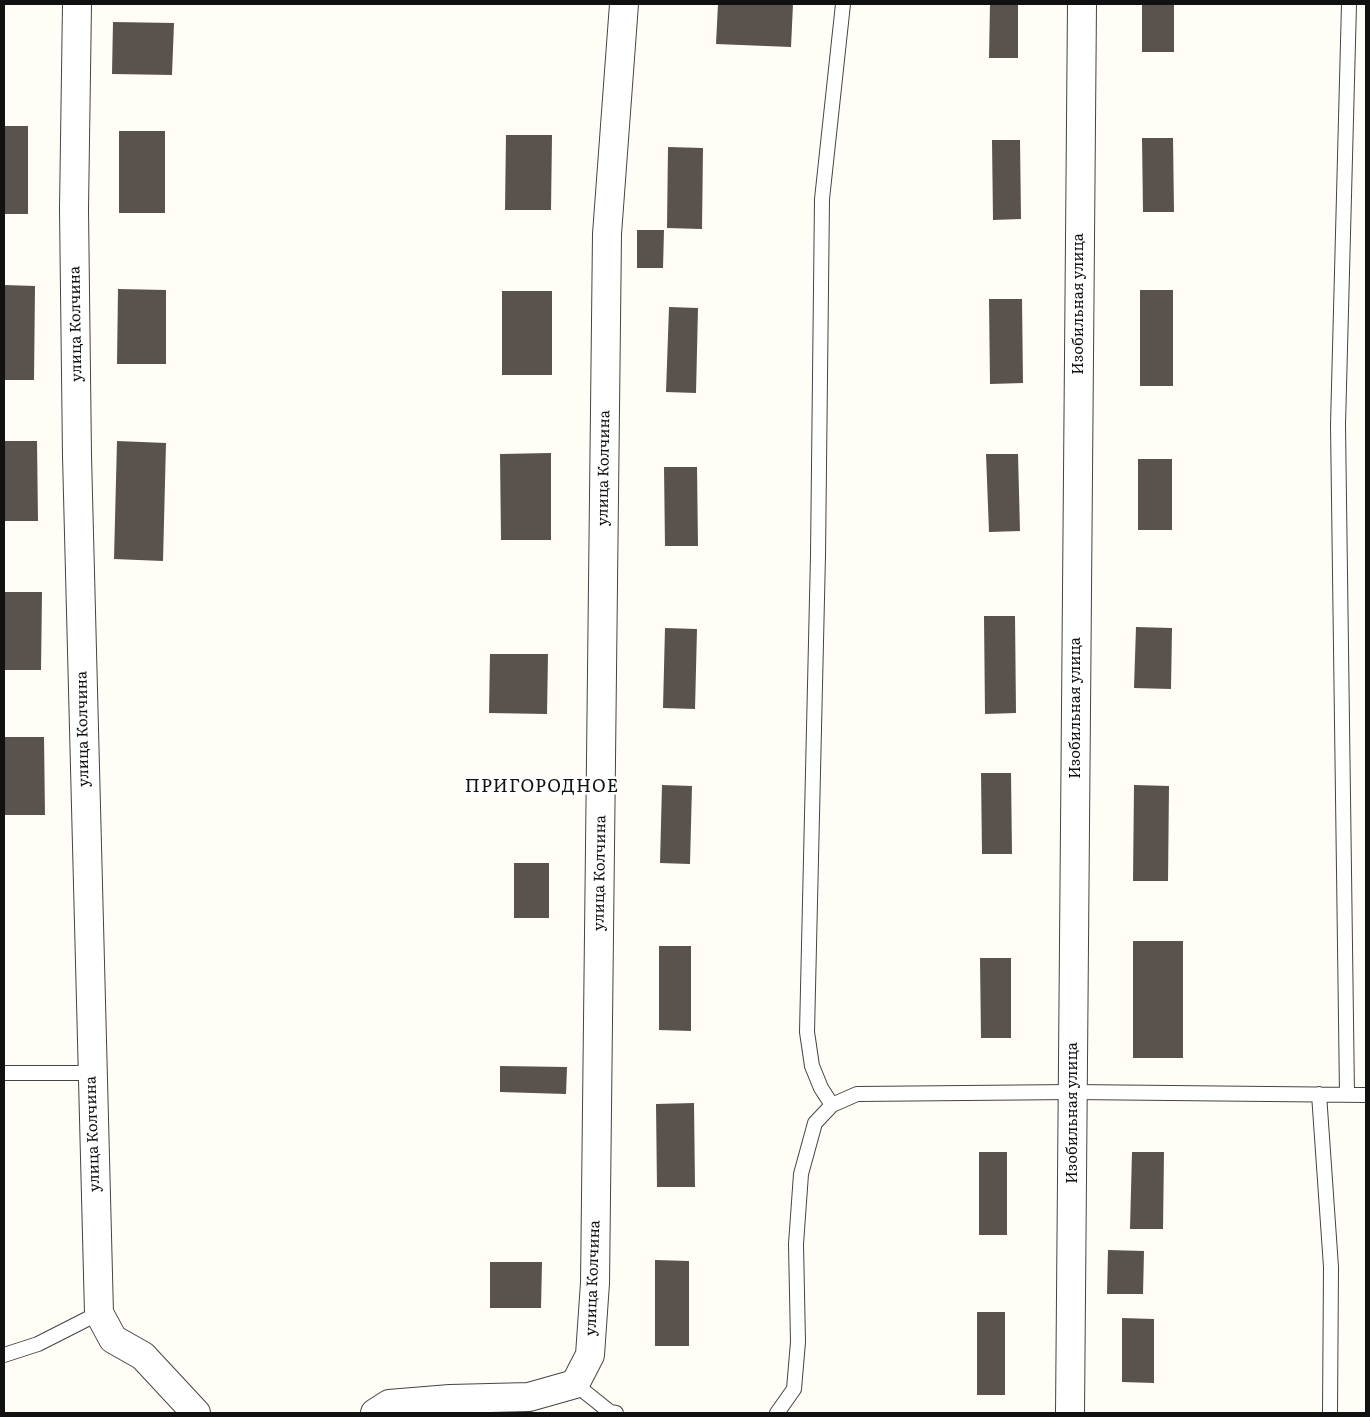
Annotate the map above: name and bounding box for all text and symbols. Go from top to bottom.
street label: Изобильная улица [1070,233,1088,375]
street label: улица Колчина [66,266,86,382]
street label: улица Колчина [594,410,614,526]
street label: Изобильная улица [1067,637,1085,779]
street label: улица Колчина [73,671,93,787]
district label: ПРИГОРОДНОЕ [463,776,621,798]
street label: улица Колчина [590,815,610,931]
street label: Изобильная улица [1064,1042,1082,1184]
street label: улица Колчина [82,1076,104,1192]
street label: улица Колчина [582,1220,604,1336]

